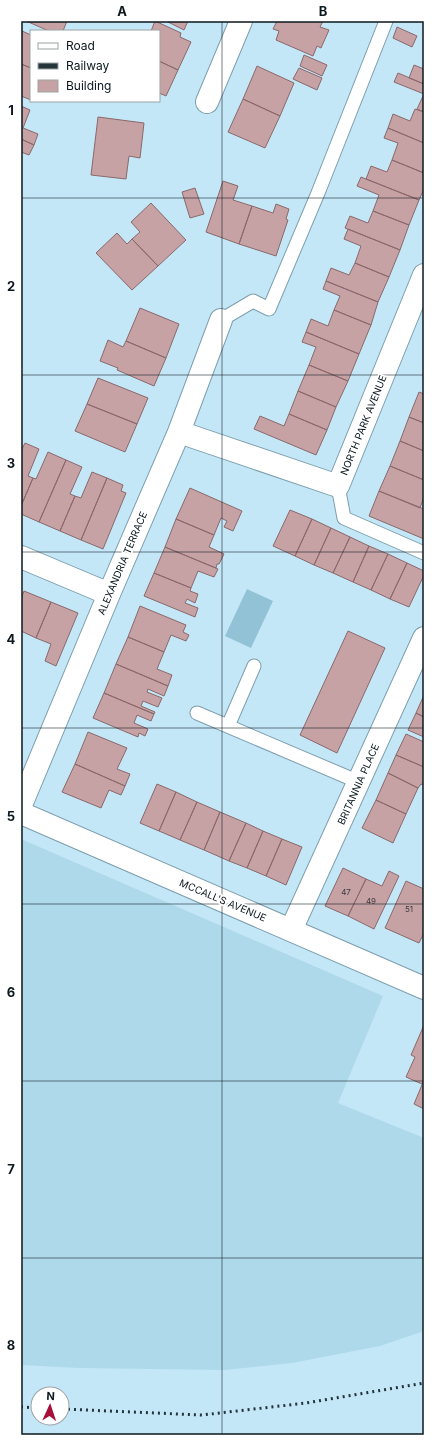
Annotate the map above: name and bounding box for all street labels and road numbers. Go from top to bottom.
street label: NORTH PARK AVENUE [337,373,389,477]
street label: ALEXANDRIA TERRACE [95,510,149,616]
street label: BRITANNIA PLACE [335,742,381,826]
street label: MCCALL'S AVENUE [178,876,268,924]

